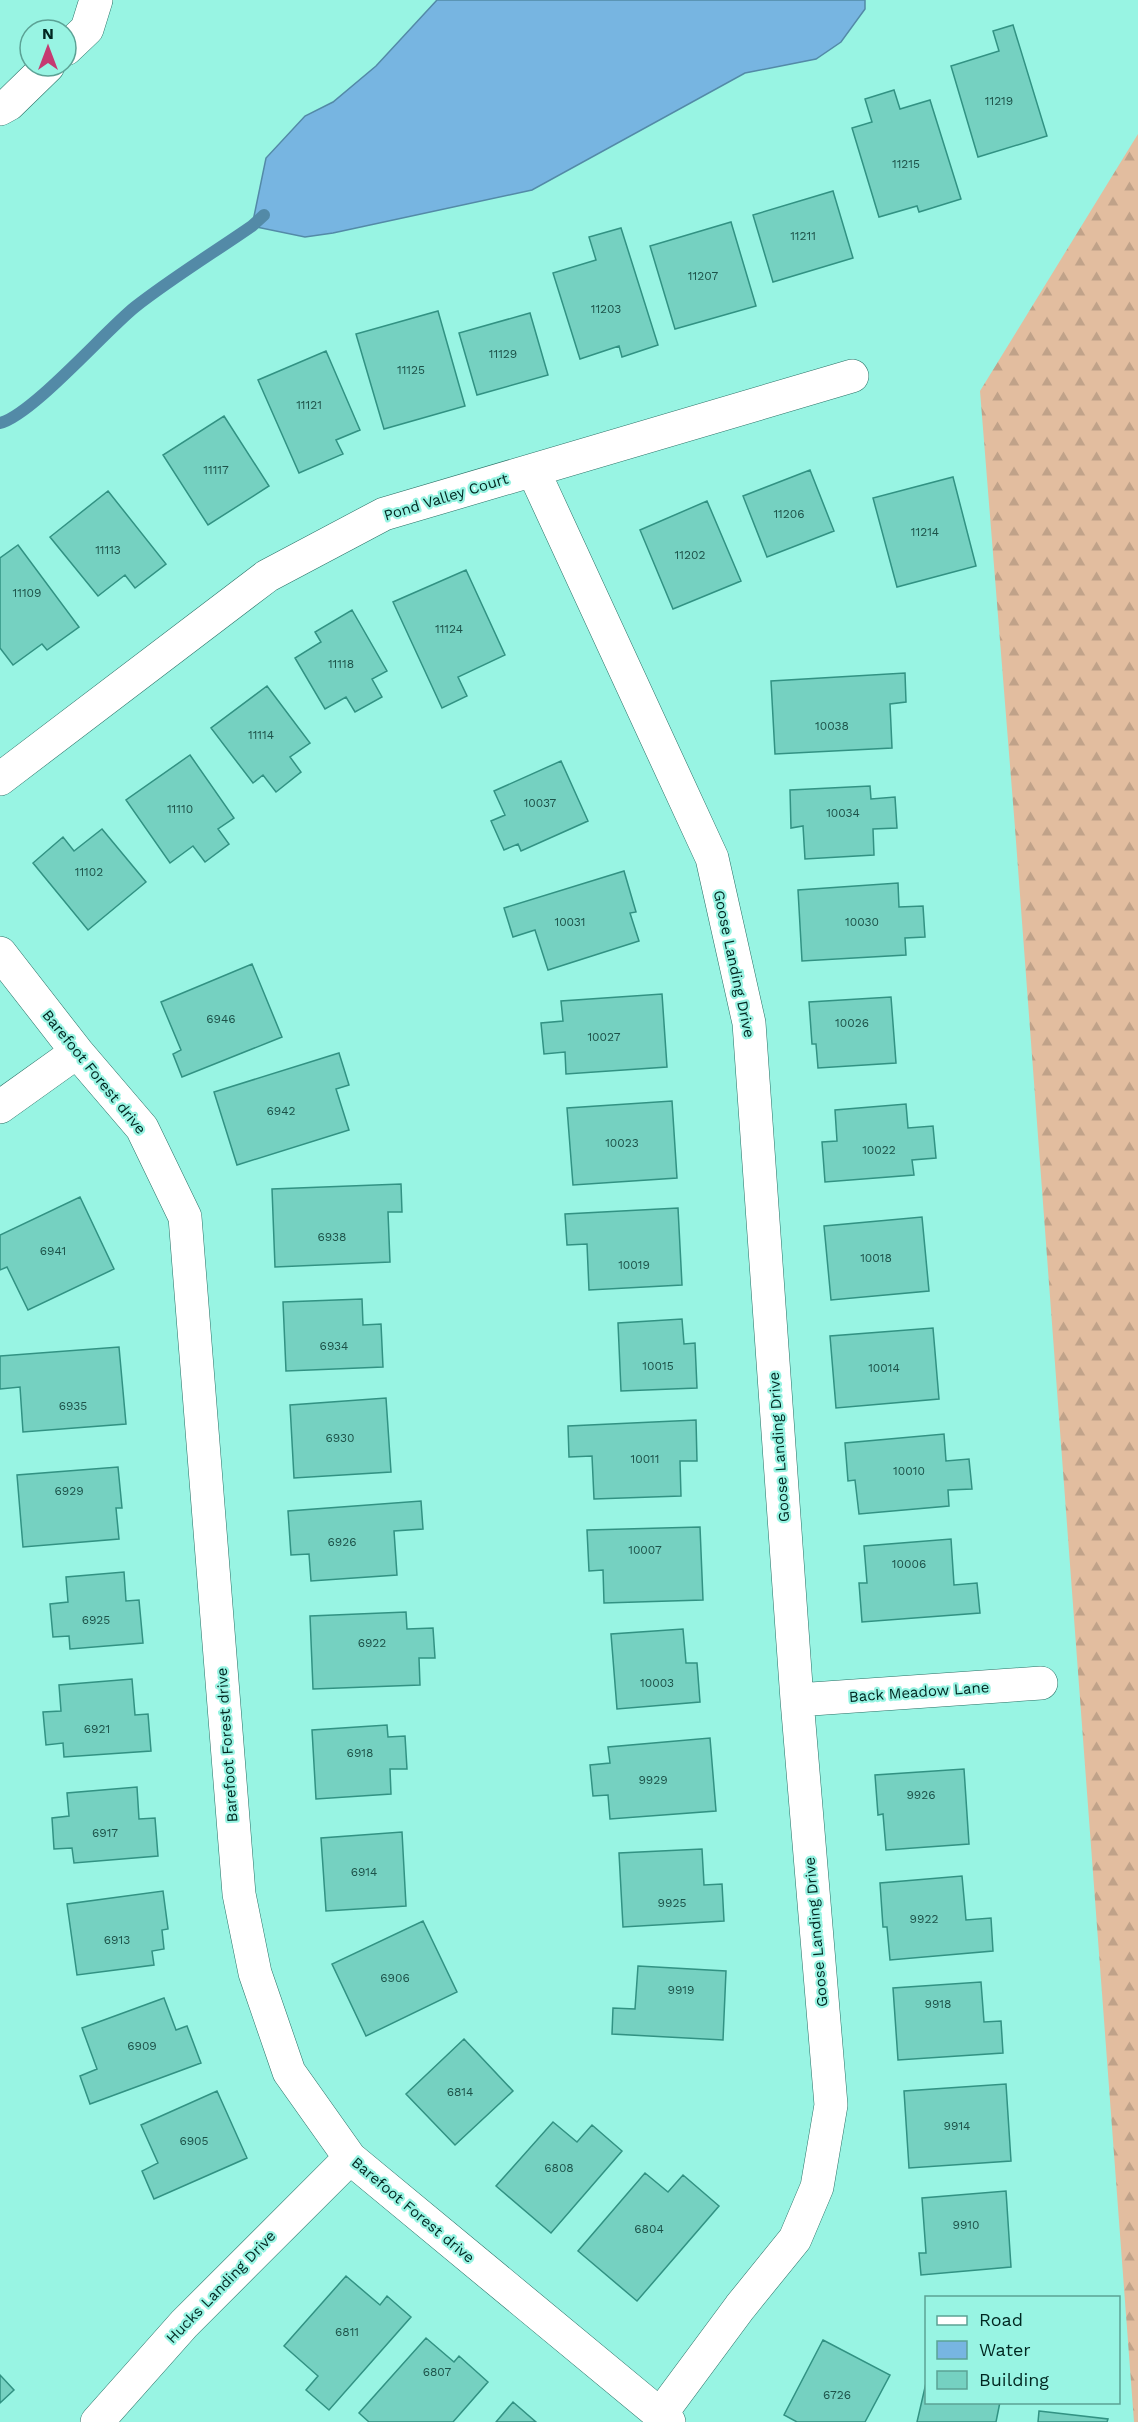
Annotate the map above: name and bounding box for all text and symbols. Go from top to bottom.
north arrow [18,18,78,78]
text: N [42,24,54,43]
house number: 11219 [985,94,1013,108]
house number: 11215 [892,157,920,171]
house number: 11211 [790,229,816,243]
house number: 11207 [688,269,718,283]
house number: 11203 [591,302,621,316]
house number: 11129 [489,347,517,361]
house number: 11125 [397,363,425,377]
house number: 11121 [296,398,322,412]
house number: 11117 [203,463,229,477]
street label: Pond Valley Court [382,469,511,524]
house number: 11206 [773,507,805,521]
house number: 11214 [911,525,939,539]
house number: 11113 [95,543,121,557]
house number: 11202 [675,548,705,562]
house number: 11109 [13,586,41,600]
house number: 11124 [435,622,463,636]
house number: 11118 [328,657,354,671]
house number: 10038 [815,719,849,733]
house number: 11114 [248,728,274,742]
house number: 10037 [524,796,557,810]
house number: 11110 [167,802,193,816]
house number: 10034 [826,806,860,820]
house number: 11102 [75,865,103,879]
street label: Goose Landing Drive [710,889,758,1039]
house number: 10031 [554,915,586,929]
house number: 10030 [845,915,879,929]
street label: Barefoot Forest drive [38,1006,150,1138]
house number: 6946 [206,1012,236,1026]
house number: 10026 [835,1016,869,1030]
house number: 10027 [587,1030,621,1044]
house number: 6942 [266,1104,296,1118]
house number: 10023 [605,1136,639,1150]
house number: 10022 [862,1143,896,1157]
house number: 6938 [318,1230,346,1244]
house number: 6941 [40,1244,66,1258]
house number: 10018 [860,1251,892,1265]
house number: 10019 [618,1258,650,1272]
house number: 6934 [320,1339,348,1353]
house number: 10015 [642,1359,674,1373]
house number: 10014 [868,1361,900,1375]
street label: Goose Landing Drive [765,1371,793,1523]
house number: 6935 [59,1399,87,1413]
house number: 6930 [326,1431,354,1445]
house number: 10011 [631,1452,659,1466]
house number: 10010 [893,1464,925,1478]
house number: 6929 [54,1484,84,1498]
house number: 6926 [328,1535,357,1549]
house number: 10007 [628,1543,662,1557]
house number: 10006 [892,1557,926,1571]
house number: 6925 [82,1613,110,1627]
house number: 6922 [358,1636,386,1650]
street label: Barefoot Forest drive [213,1667,241,1823]
house number: 10003 [640,1676,674,1690]
street label: Back Meadow Lane [848,1678,990,1706]
house number: 6921 [84,1722,110,1736]
house number: 6918 [347,1746,373,1760]
house number: 9929 [638,1773,668,1787]
house number: 9926 [906,1788,936,1802]
house number: 6917 [92,1826,118,1840]
street label: Goose Landing Drive [800,1856,832,2008]
house number: 6914 [351,1865,377,1879]
house number: 9925 [658,1896,686,1910]
house number: 9922 [910,1912,938,1926]
house number: 6913 [104,1933,130,1947]
house number: 6906 [380,1971,410,1985]
house number: 9919 [668,1983,694,1997]
house number: 9918 [925,1997,951,2011]
house number: 6909 [127,2039,157,2053]
house number: 6814 [447,2085,473,2099]
house number: 9914 [944,2119,970,2133]
house number: 6905 [179,2134,209,2148]
street label: Barefoot Forest drive [348,2153,478,2267]
house number: 6808 [544,2161,574,2175]
house number: 9910 [953,2218,979,2232]
house number: 6804 [634,2222,664,2236]
street label: Hucks Landing Drive [163,2227,279,2347]
legend [925,2296,1120,2404]
text: Road [979,2309,1023,2330]
house number: 6811 [335,2325,359,2339]
text: Water [979,2339,1031,2360]
house number: 6807 [423,2365,452,2379]
text: Building [979,2369,1049,2390]
house number: 6726 [823,2388,851,2402]

